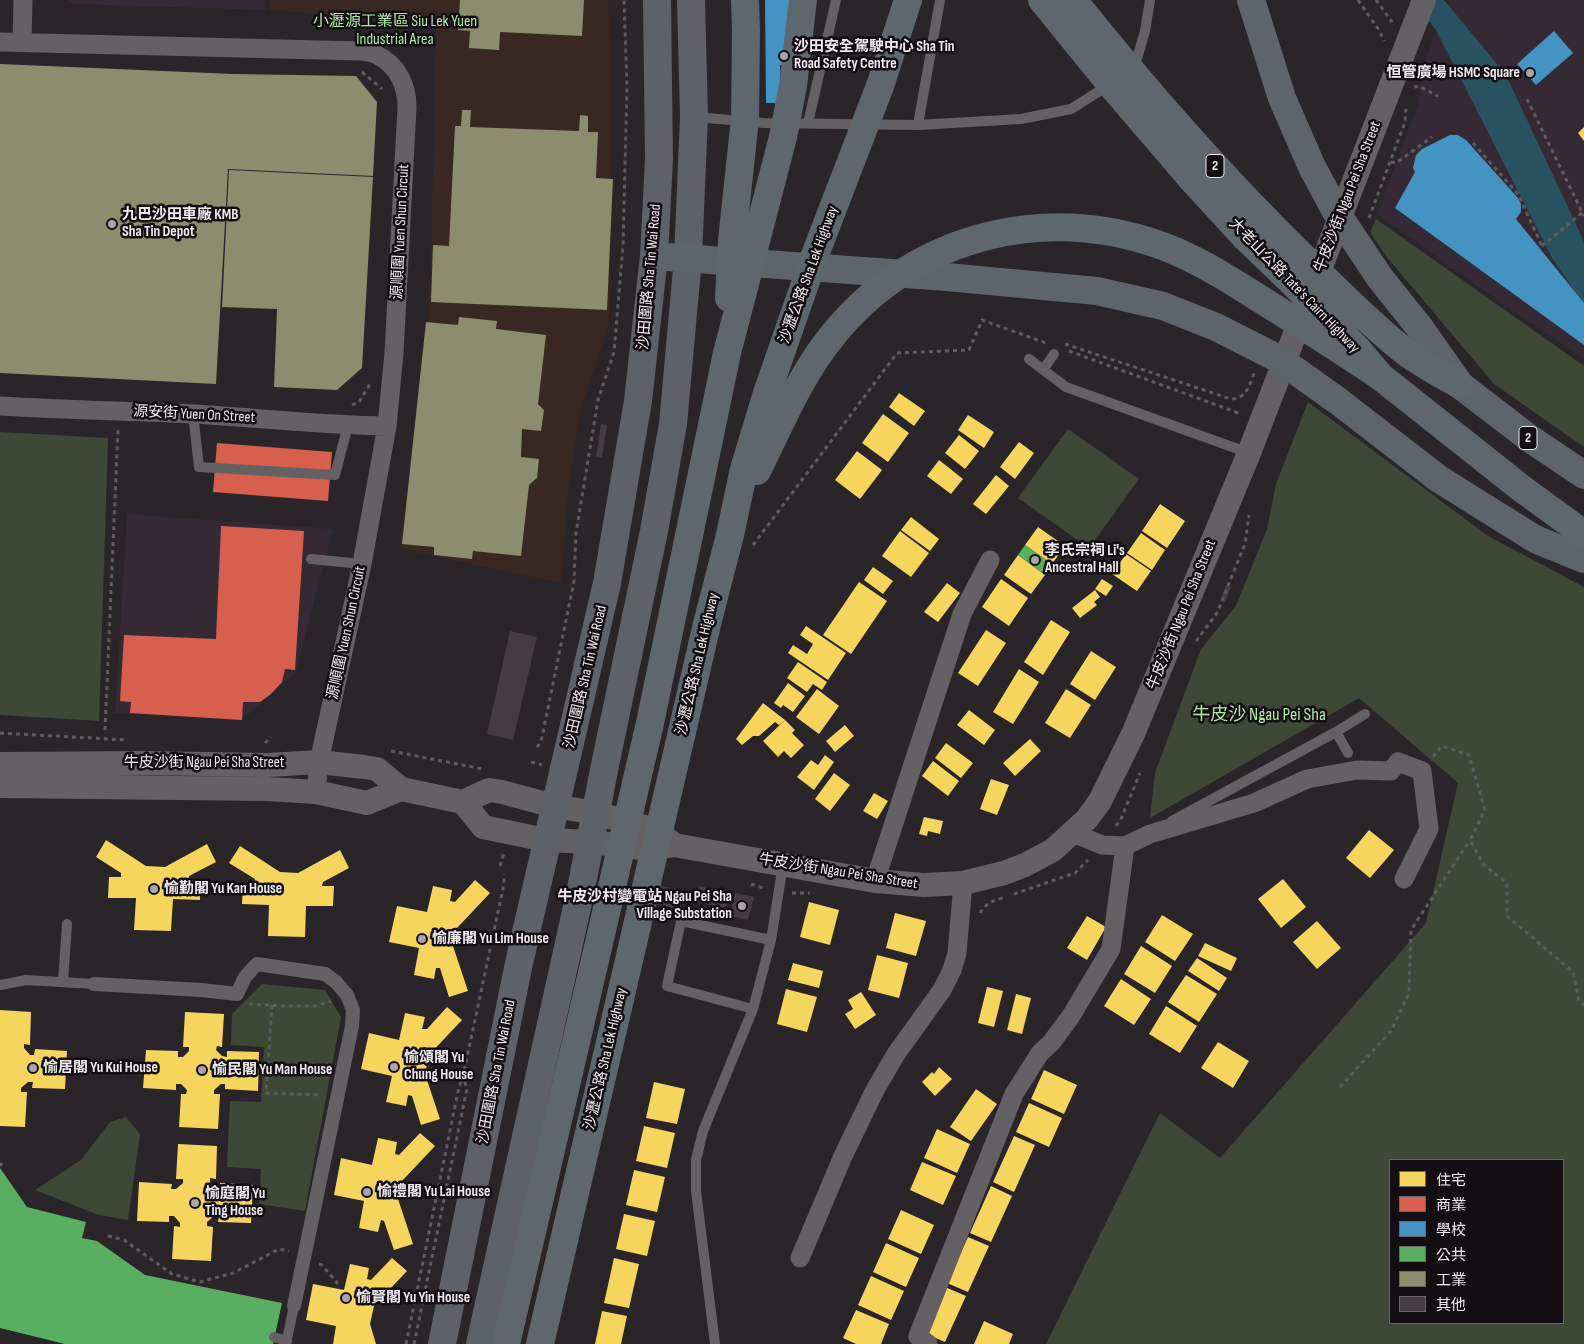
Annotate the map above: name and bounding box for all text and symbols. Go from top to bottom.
district label: 小瀝源工業區 Siu Lek Yuen Industrial Area [313,12,477,50]
place label: 沙田安全駕駛中心 Sha Tin Road Safety Centre [794,38,954,73]
marker: 沙田安全駕駛中心 Sha Tin Road Safety Centre [778,50,790,62]
place label: 恒管廣場 HSMC Square [1387,64,1520,82]
marker: 恒管廣場 HSMC Square [1524,67,1536,79]
street label: 牛皮沙街 Ngau Pei Sha Street [1311,119,1385,275]
road number: 2 [1206,154,1224,178]
street label: 源順圍 Yuen Shun Circuit [388,164,414,300]
street label: 沙田圍路 Sha Tin Wai Road [635,203,665,351]
street label: 沙瀝公路 Sha Lek Highway [776,204,842,346]
place label: 九巴沙田車廠 KMB Sha Tin Depot [122,206,238,241]
street label: 大老山公路 Tate's Cairn Highway [1225,215,1363,357]
marker: 九巴沙田車廠 KMB Sha Tin Depot [106,218,118,230]
street label: 源安街 Yuen On Street [133,403,255,427]
road number: 2 [1519,426,1537,449]
street label: 牛皮沙街 Ngau Pei Sha Street [1144,537,1220,693]
place label: 李氏宗祠 Li's Ancestral Hall [1045,542,1125,577]
marker: 李氏宗祠 Li's Ancestral Hall [1029,554,1041,566]
street label: 源順圍 Yuen Shun Circuit [324,565,370,701]
street label: 沙瀝公路 Sha Lek Highway [673,591,723,737]
street label: 沙田圍路 Sha Tin Wai Road [561,604,611,750]
district label: 牛皮沙 Ngau Pei Sha [1192,704,1326,726]
street label: 牛皮沙街 Ngau Pei Sha Street [124,754,284,772]
street label: 牛皮沙街 Ngau Pei Sha Street [757,851,919,893]
place label: 愉勤閣 Yu Kan House [164,880,282,898]
marker: 愉勤閣 Yu Kan House [148,883,160,895]
place label: 牛皮沙村變電站 Ngau Pei Sha Village Substation [557,888,732,923]
marker: 牛皮沙村變電站 Ngau Pei Sha Village Substation [736,900,748,912]
place label: 愉廉閣 Yu Lim House [432,930,549,948]
marker: 愉廉閣 Yu Lim House [416,933,428,945]
street label: 沙瀝公路 Sha Lek Highway [581,986,631,1132]
street label: 沙田圍路 Sha Tin Wai Road [474,998,520,1146]
place label: 愉頌閣 Yu Chung House [404,1049,474,1084]
place label: 愉居閣 Yu Kui House [43,1059,158,1077]
place label: 愉民閣 Yu Man House [212,1061,332,1079]
marker: 愉頌閣 Yu Chung House [388,1061,400,1073]
marker: 愉居閣 Yu Kui House [27,1062,39,1074]
marker: 愉民閣 Yu Man House [196,1064,208,1076]
legend [1389,1159,1564,1324]
text: 住宅 [1436,1171,1466,1190]
place label: 愉禮閣 Yu Lai House [377,1183,490,1201]
place label: 愉庭閣 Yu Ting House [205,1185,265,1220]
marker: 愉禮閣 Yu Lai House [361,1186,373,1198]
text: 商業 [1436,1196,1466,1215]
marker: 愉庭閣 Yu Ting House [189,1197,201,1209]
text: 學校 [1436,1221,1466,1240]
text: 公共 [1436,1246,1466,1265]
text: 工業 [1436,1271,1466,1290]
place label: 愉賢閣 Yu Yin House [356,1289,470,1307]
marker: 愉賢閣 Yu Yin House [340,1292,352,1304]
text: 其他 [1436,1296,1466,1315]

